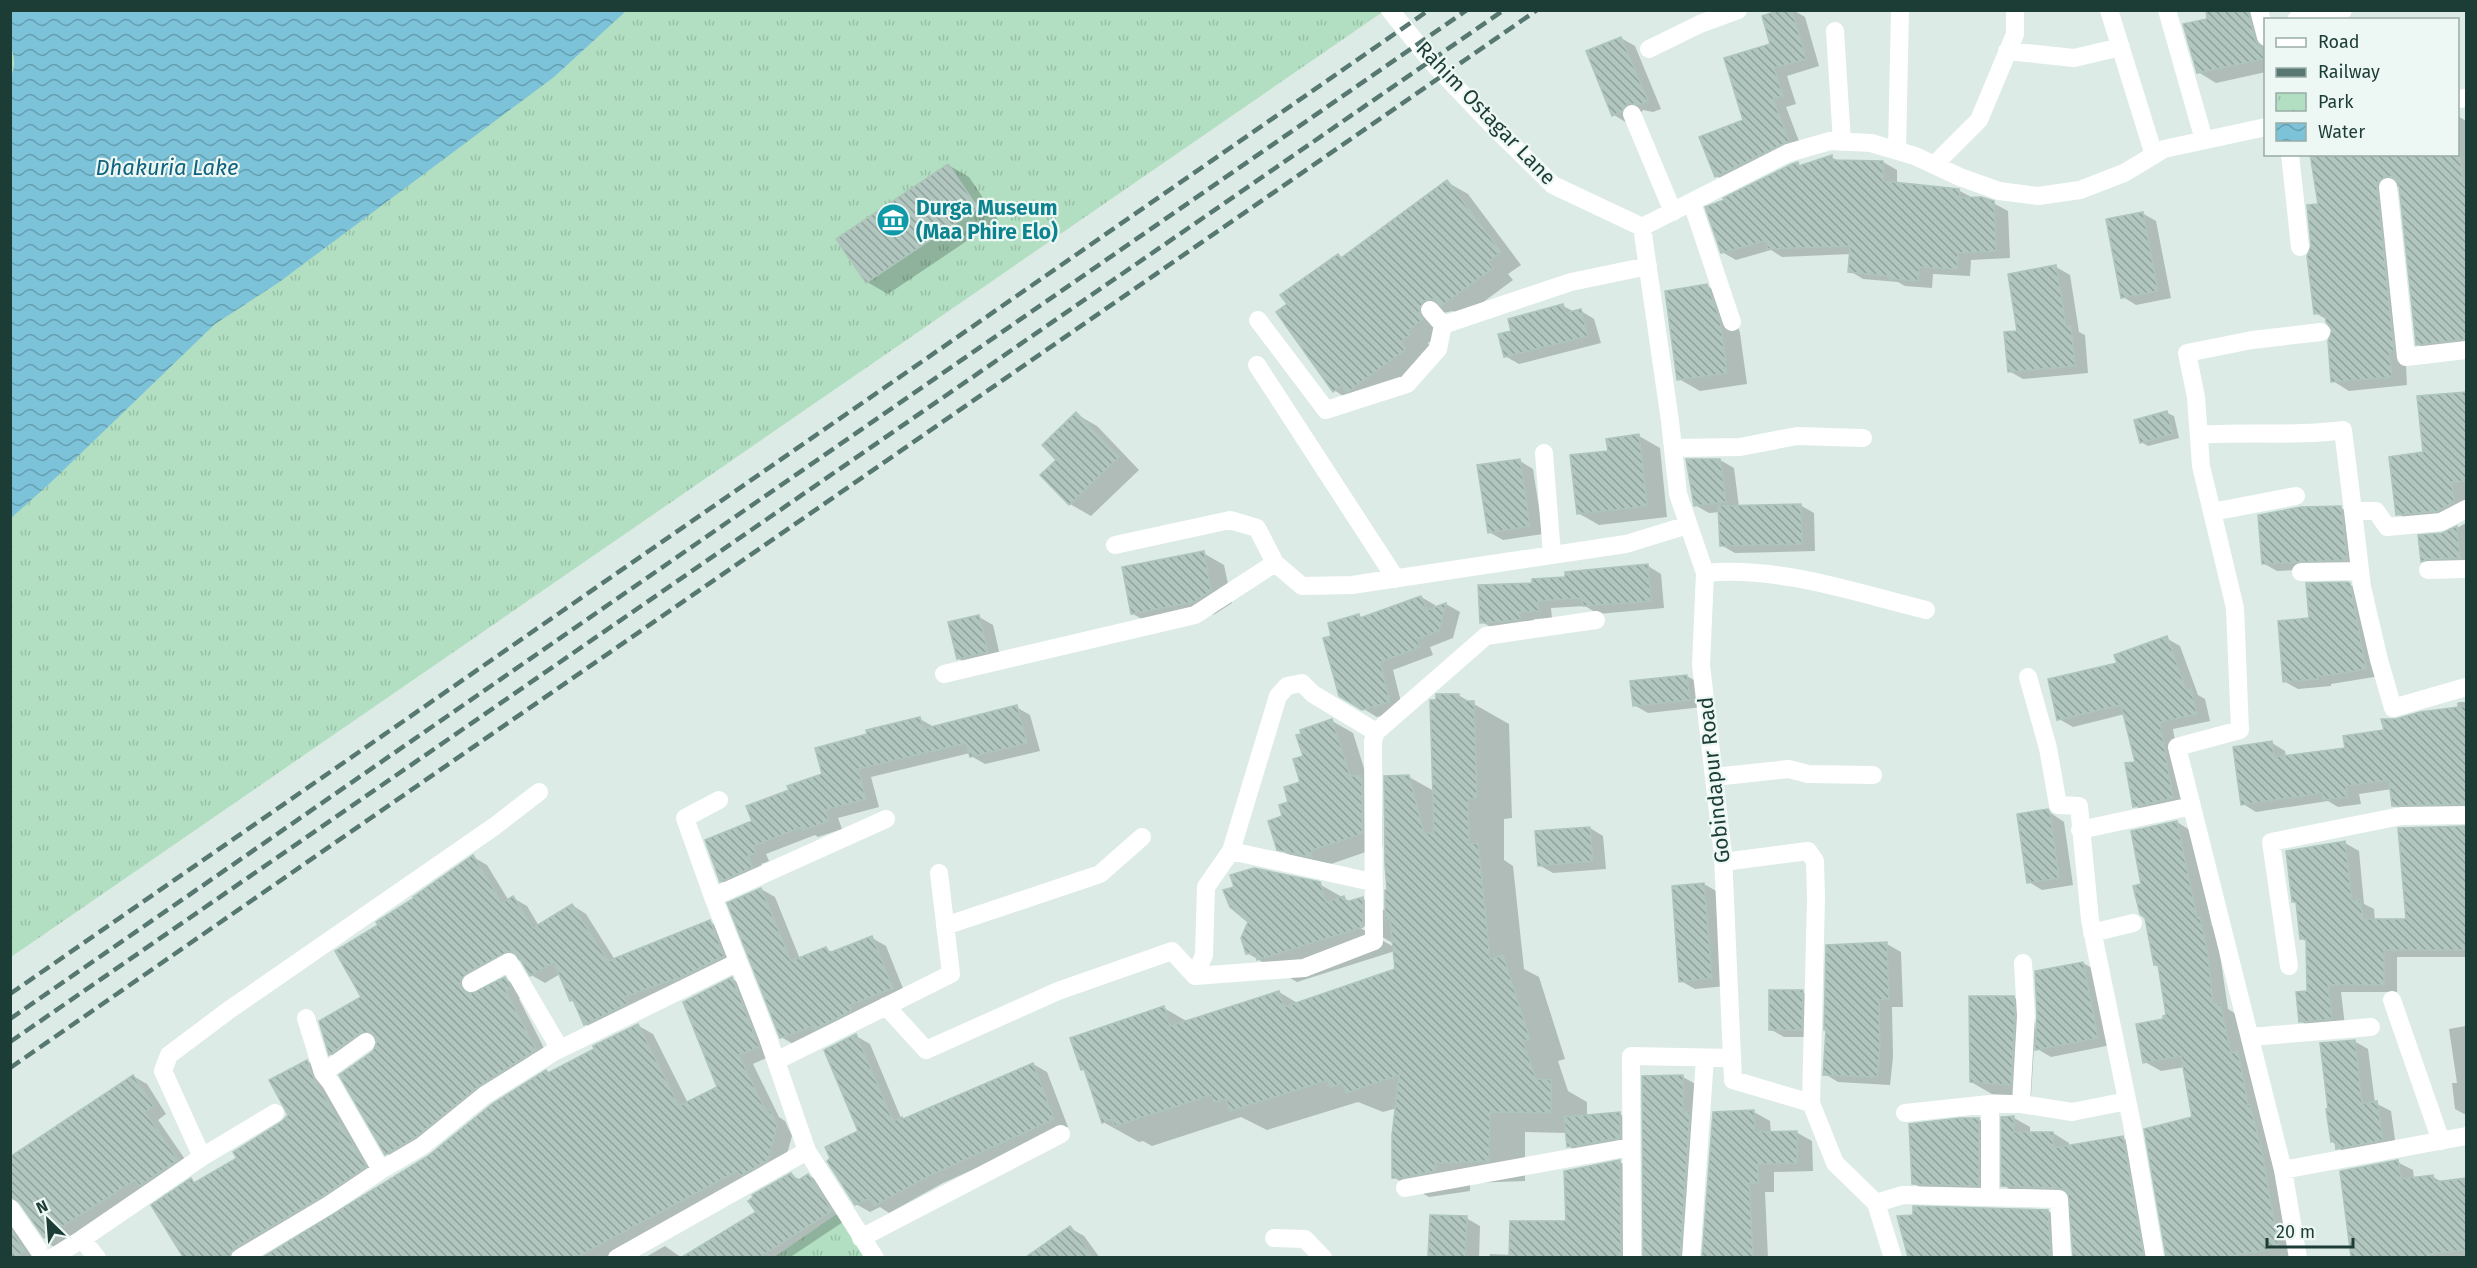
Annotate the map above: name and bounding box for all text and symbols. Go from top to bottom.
legend [2264,18,2459,156]
text: Road [2318,31,2360,53]
street label: Rahim Ostagar Lane [1411,36,1561,190]
text: Railway [2318,61,2380,83]
text: Park [2318,91,2354,113]
text: Water [2318,121,2365,143]
water label: Dhakuria Lake [96,154,238,181]
place label: Durga Museum (Maa Phire Elo) [916,195,1058,245]
museum icon: Durga Museum (Maa Phire Elo) [875,202,911,238]
street label: Gobindapur Road [1692,696,1736,864]
north arrow [18,1190,78,1250]
text: N [33,1196,51,1218]
scale bar [2267,1211,2352,1249]
text: 20 m [2276,1221,2315,1243]

